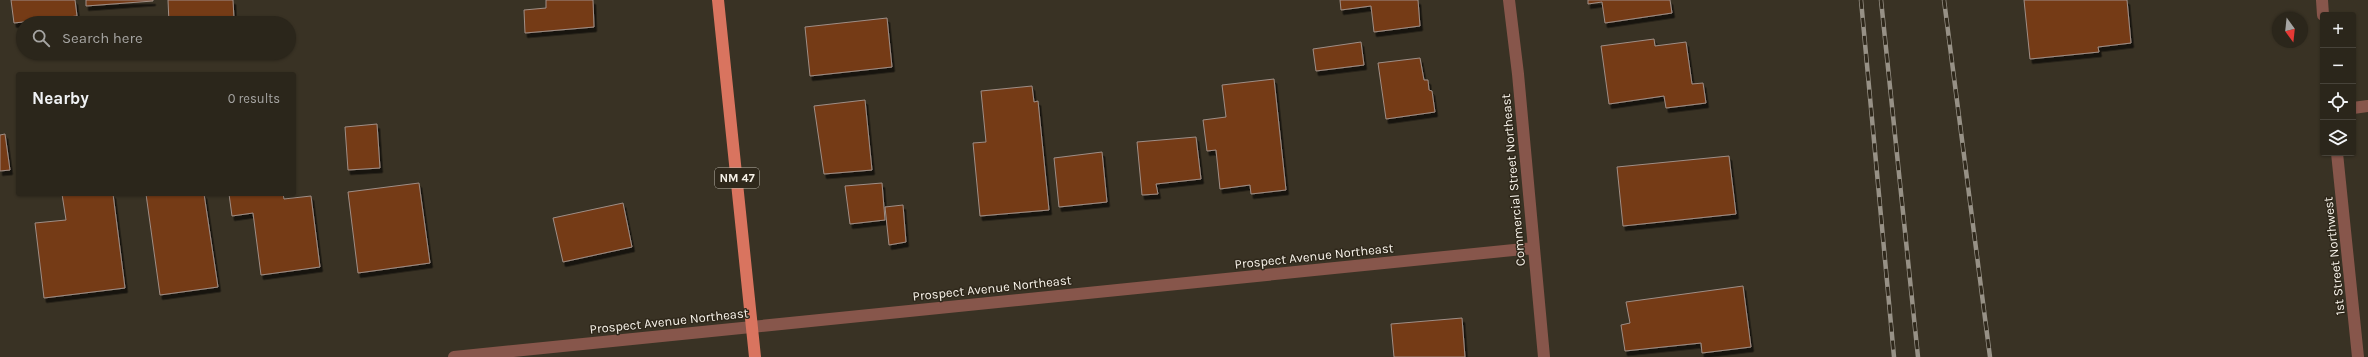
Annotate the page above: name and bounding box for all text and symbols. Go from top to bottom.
north arrow [2272,12,2308,48]
map controls [2320,12,2356,156]
button: + [2320,12,2356,48]
search box [16,16,296,60]
icon: search [30,27,52,49]
text: Search here [62,29,143,47]
button: − [2320,48,2356,84]
button: locate [2320,84,2356,120]
text: Nearby [32,88,89,108]
text: 0 results [228,91,280,106]
street label: Commercial Street Northeast [1498,93,1528,267]
button: layers [2320,120,2356,156]
road number: NM 47 [715,168,759,188]
street label: 1st Street Northwest [2320,196,2348,316]
street label: Prospect Avenue Northeast [1234,240,1394,272]
street label: Prospect Avenue Northeast [912,272,1072,304]
street label: Prospect Avenue Northeast [589,305,749,337]

